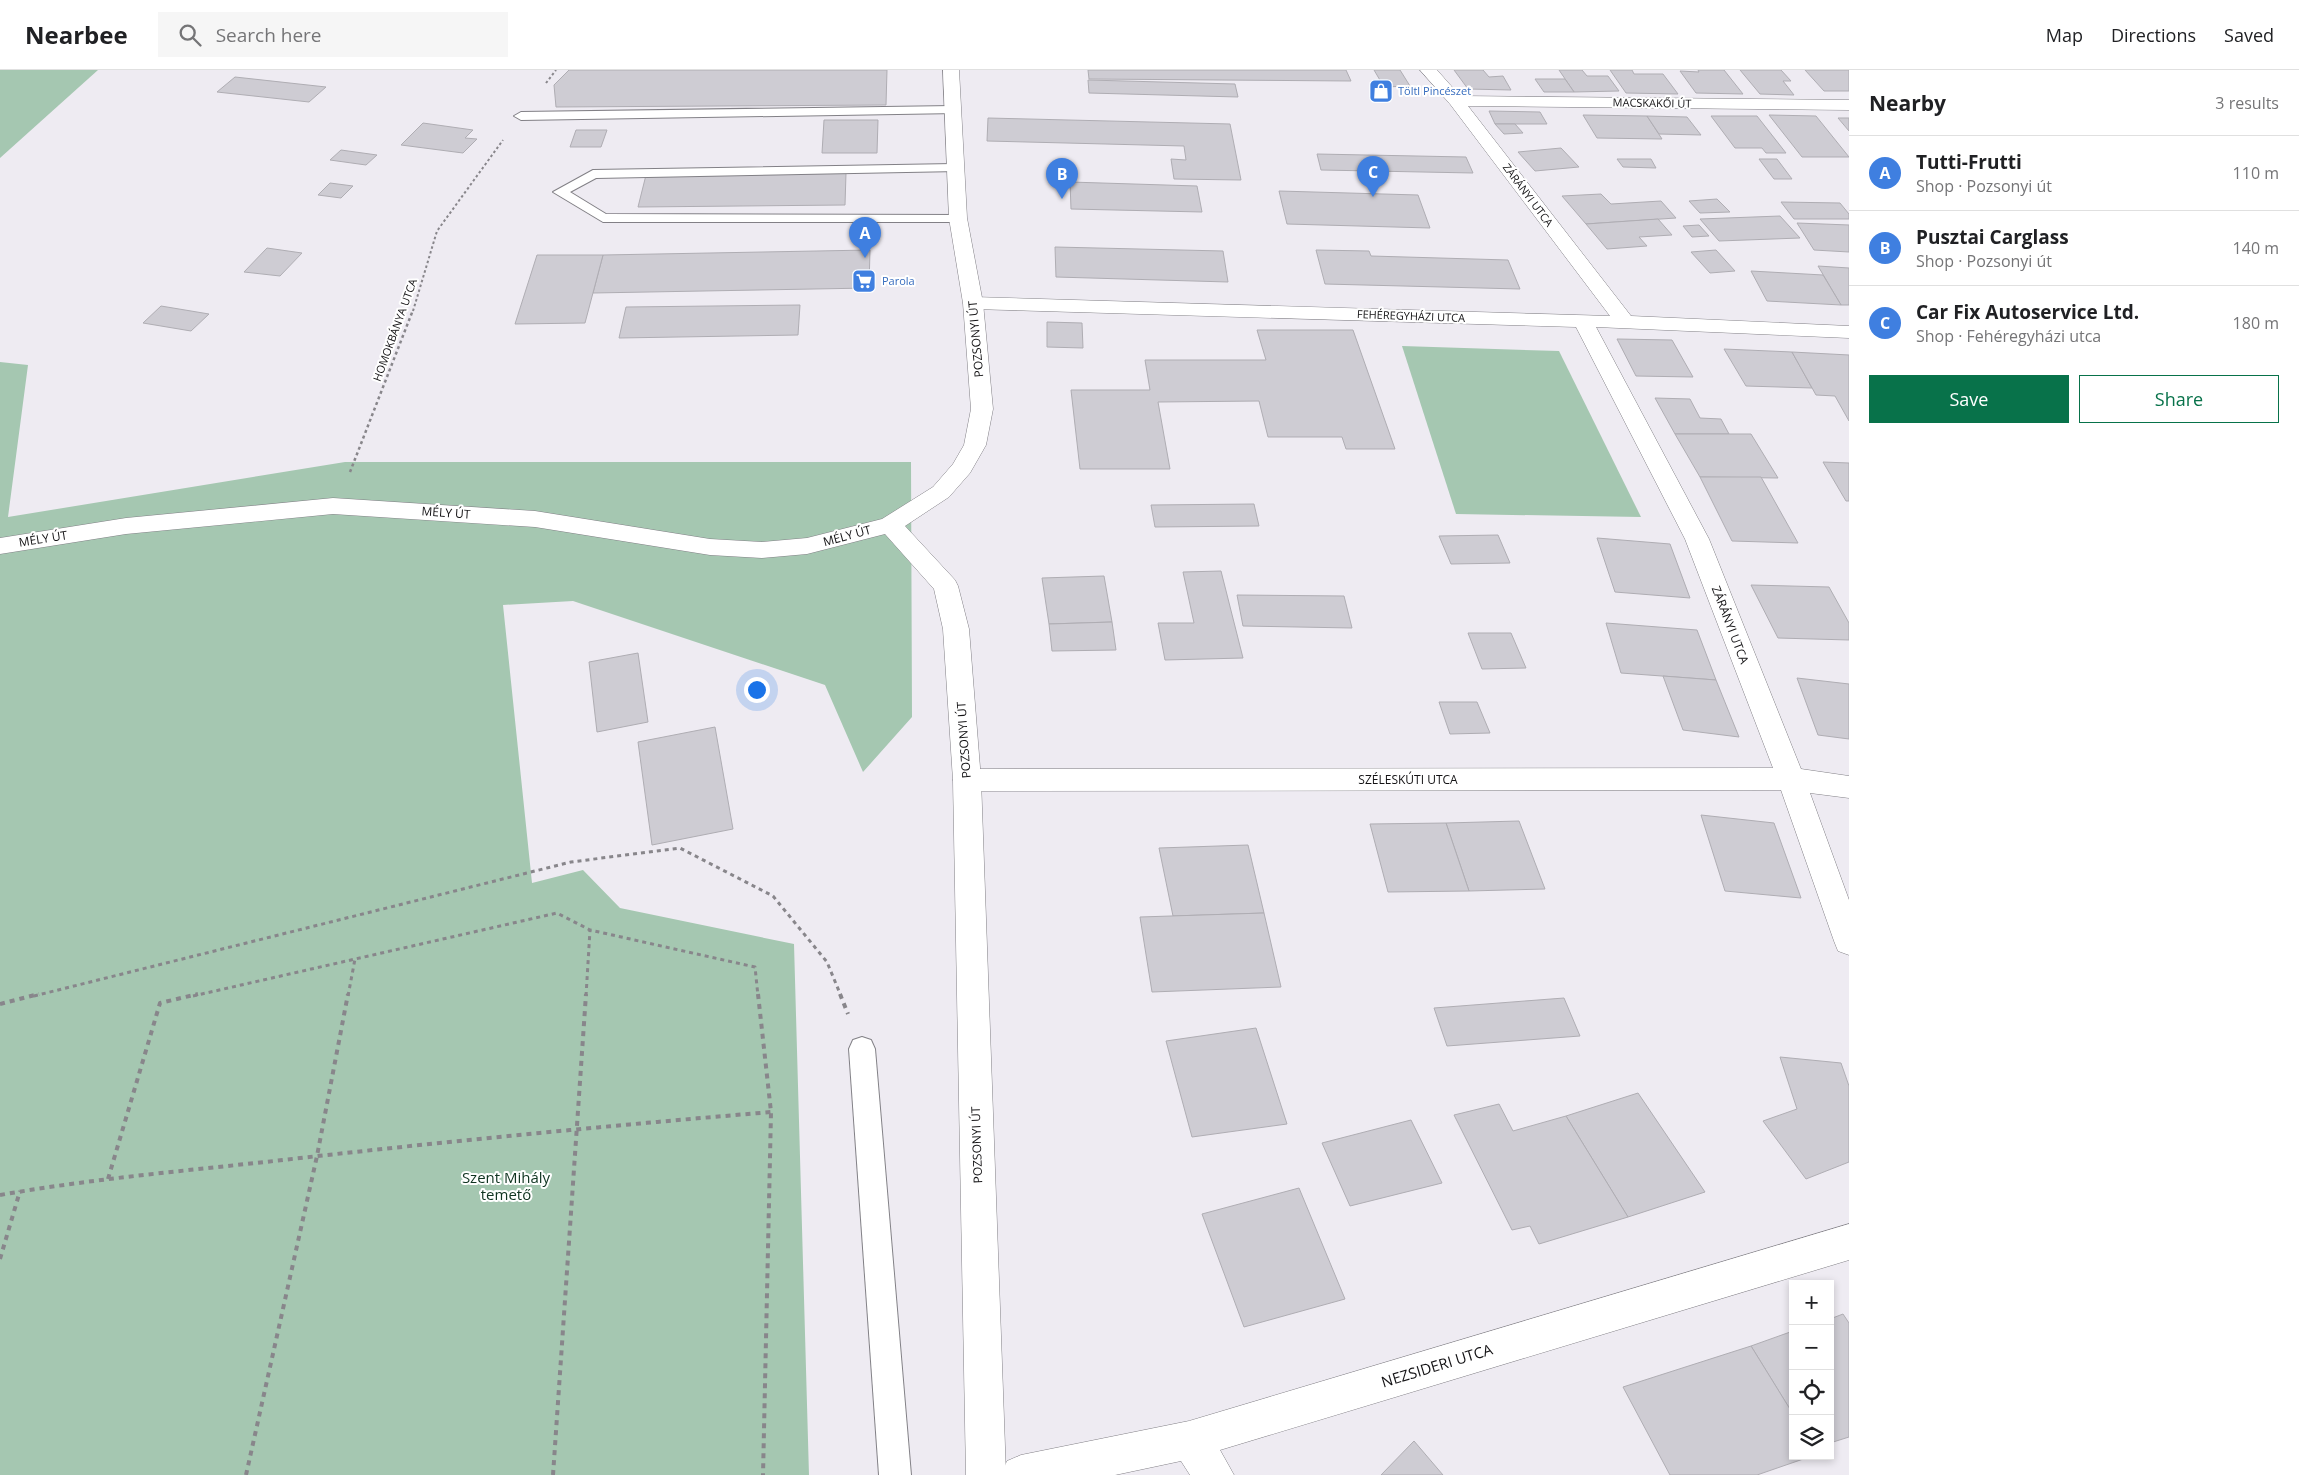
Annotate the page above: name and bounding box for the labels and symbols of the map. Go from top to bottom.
shop icon: Töltl Pincészet [1368,78,1394,104]
place label: Töltl Pincészet [1398,83,1471,98]
street label: MACSKAKŐI ÚT [1612,94,1692,111]
pin: C [1357,156,1389,197]
pin: B [1046,158,1078,199]
street label: ZÁRÁNYI UTCA [1500,160,1557,229]
pin: A [849,217,881,258]
supermarket icon: Parola [851,268,877,294]
place label: Parola [882,273,915,288]
street label: HOMOKBÁNYA UTCA [369,276,420,383]
street label: POZSONYI ÚT [964,300,987,378]
street label: FEHÉREGYHÁZI UTCA [1357,306,1465,325]
street label: MÉLY ÚT [421,502,471,523]
street label: MÉLY ÚT [821,521,873,550]
street label: MÉLY ÚT [17,526,69,551]
street label: ZÁRÁNYI UTCA [1708,583,1753,667]
your location [744,677,770,703]
street label: POZSONYI ÚT [952,701,975,779]
street label: SZÉLESKÚTI UTCA [1358,771,1458,788]
street label: POZSONYI ÚT [967,1106,986,1184]
park label: Szent Mihály temető [462,1167,551,1204]
street label: NEZSIDERI UTCA [1379,1338,1495,1391]

